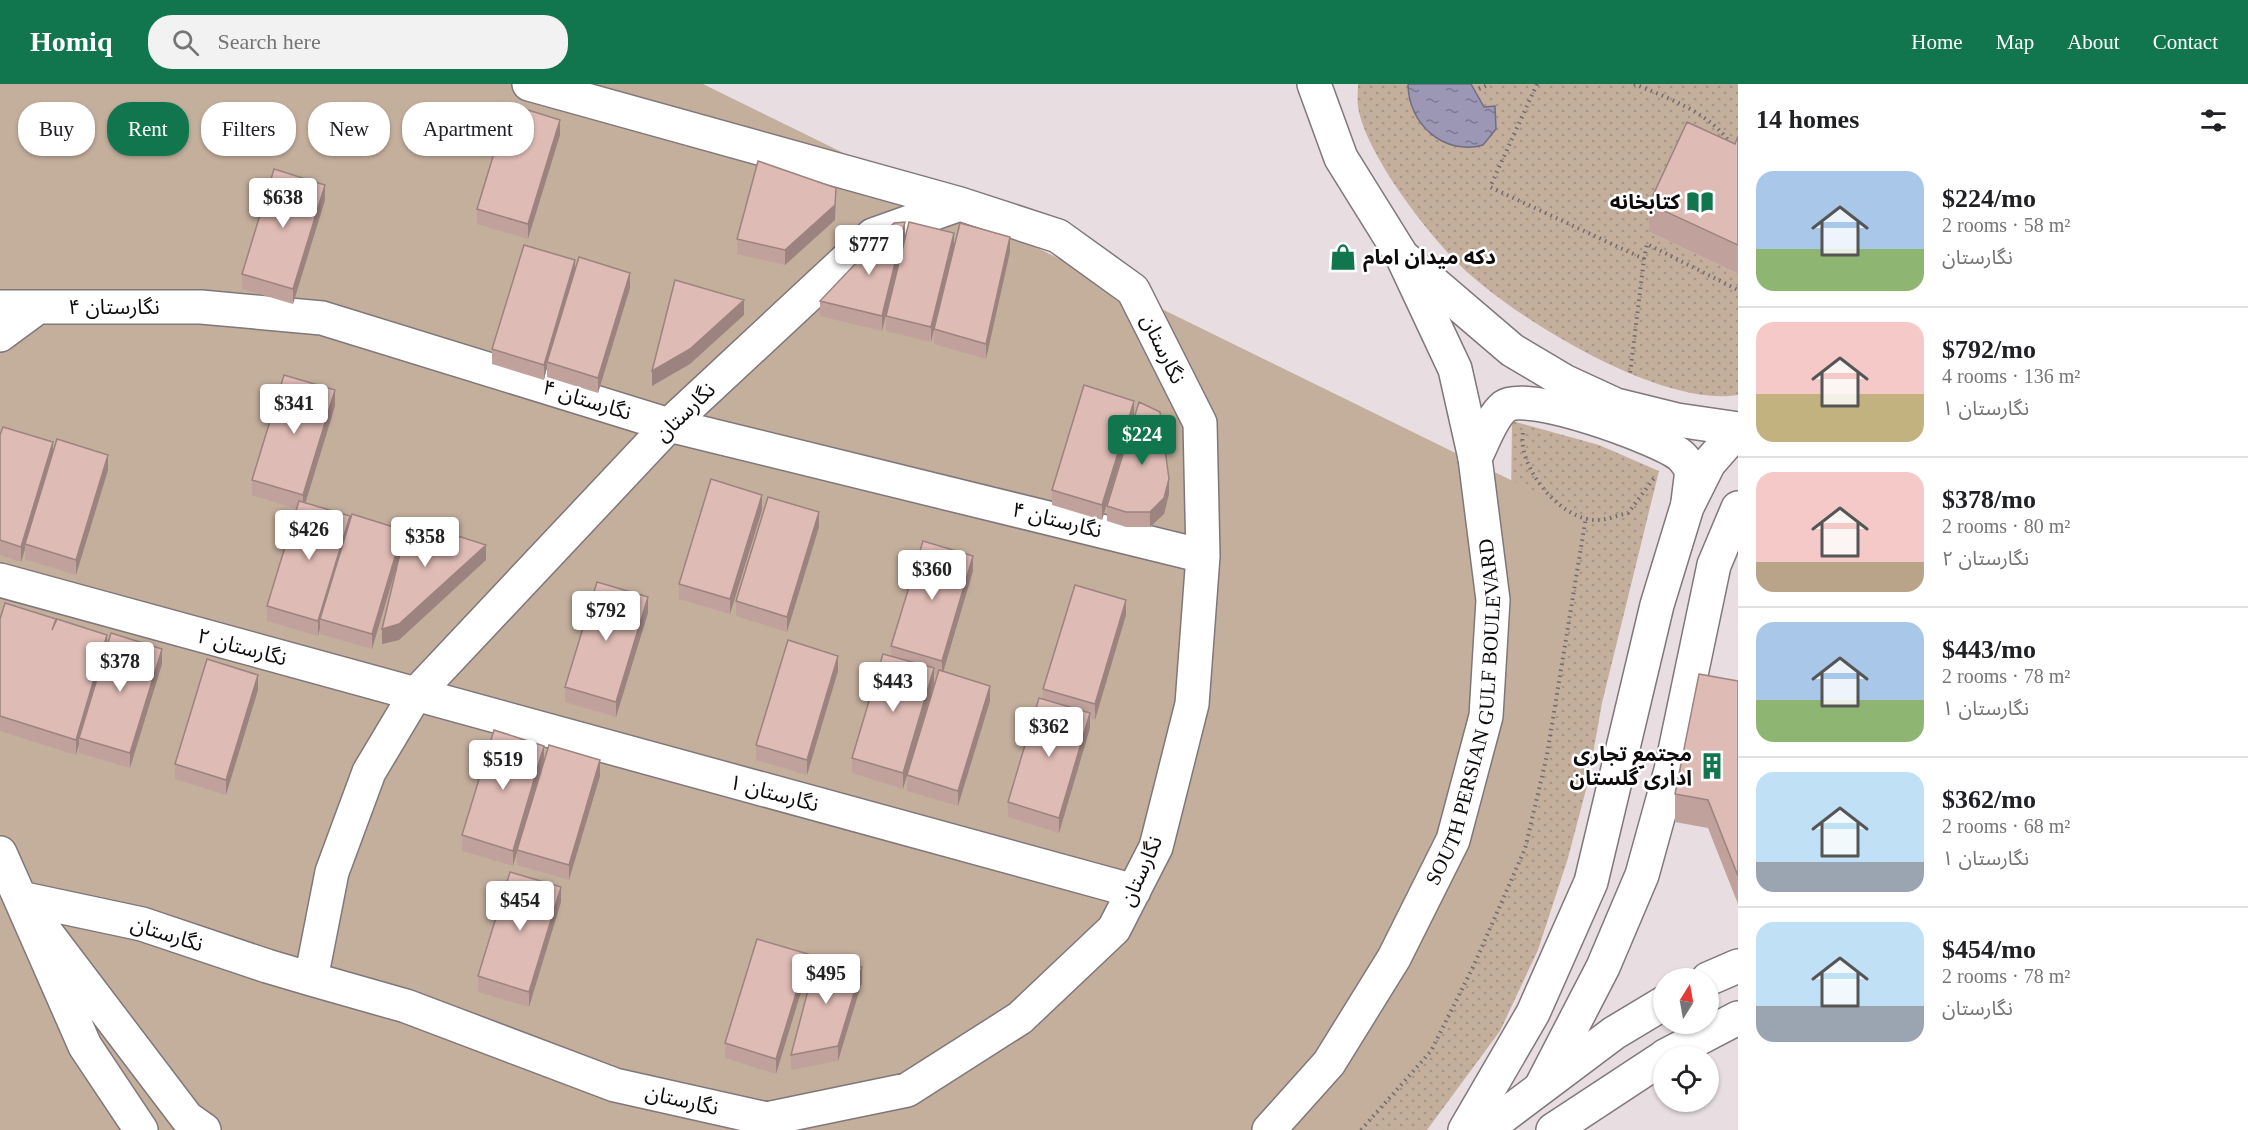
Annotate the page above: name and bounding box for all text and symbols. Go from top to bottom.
search box [148,15,568,69]
text: Homiq [30,26,112,57]
icon: search [169,26,202,59]
text: Search here [217,29,321,54]
text: Home [1911,30,1963,54]
text: Map [1996,30,2034,54]
text: About [2067,30,2120,54]
text: Contact [2153,30,2218,54]
chip: Buy [18,102,95,156]
chip: Rent [107,102,189,156]
chip: Filters [201,102,296,156]
chip: New [308,102,390,156]
chip: Apartment [402,102,534,156]
icon: filters [2197,104,2230,137]
text: 14 homes [1756,105,1859,134]
pin: $638 [247,178,319,229]
text: $224/mo [1942,184,2036,213]
text: $638 [263,186,303,208]
library icon: کتابخانه [1685,187,1715,217]
place label: کتابخانه [1610,190,1680,214]
icon: home [1804,195,1876,267]
text: 2 rooms · 58 m² [1942,214,2070,236]
pin: $777 [833,225,905,276]
text: $777 [849,233,889,255]
shop icon: دکه میدان امام [1328,242,1358,272]
place label: دکه میدان امام [1363,245,1496,273]
text: نگارستان [1942,246,2013,268]
street label: نگارستان ۴ [68,295,160,319]
street label: نگارستان [1136,310,1190,388]
text: $792/mo [1942,335,2036,364]
icon: home [1804,346,1876,418]
text: 4 rooms · 136 m² [1942,365,2080,387]
street label: نگارستان ۴ [540,375,634,425]
street label: نگارستان [650,378,720,446]
pin: $341 [258,384,330,435]
text: $341 [274,392,314,414]
text: نگارستان ۱ [1942,397,2029,419]
pin: $224 [1106,415,1178,466]
text: $224 [1122,423,1162,445]
text: $378/mo [1942,485,2036,514]
icon: home [1804,496,1876,568]
street label: نگارستان ۴ [1010,497,1104,543]
pin: $426 [273,510,345,561]
text: 2 rooms · 80 m² [1942,515,2070,537]
pin: $358 [389,517,461,568]
text: $426 [289,518,329,540]
text: $358 [405,525,445,547]
street label: SOUTH PERSIAN GULF BOULEVARD [1420,537,1505,889]
text: نگارستان ۲ [1942,547,2029,569]
pin: $360 [896,550,968,601]
text: $360 [912,558,952,580]
pin: $792 [570,591,642,642]
text: $792 [586,599,626,621]
street label: نگارستان ۲ [195,624,289,670]
text: $443/mo [1942,635,2036,664]
pin: $378 [84,642,156,693]
icon: home [1804,646,1876,718]
text: $378 [100,650,140,672]
pin: $443 [857,662,929,713]
text: 2 rooms · 78 m² [1942,665,2070,687]
text: $443 [873,670,913,692]
text: نگارستان ۱ [1942,697,2029,719]
pin: $362 [1013,707,1085,758]
text: $362 [1029,715,1069,737]
pin: $519 [467,740,539,791]
place label: مجتمع تجاری اداری گلستان [1570,742,1692,790]
text: $519 [483,748,523,770]
building icon: مجتمع تجاری اداری گلستان [1697,751,1727,781]
street label: نگارستان ۱ [727,770,821,816]
text: $362/mo [1942,785,2036,814]
icon: home [1804,796,1876,868]
text: 2 rooms · 68 m² [1942,815,2070,837]
street label: نگارستان [1115,832,1167,910]
text: نگارستان ۱ [1942,847,2029,869]
pin: $454 [484,881,556,932]
text: $454 [500,889,540,911]
street label: نگارستان [128,912,206,956]
text: $454/mo [1942,935,2036,964]
icon: home [1804,946,1876,1018]
pin: $495 [790,954,862,1005]
text: $495 [806,962,846,984]
text: 2 rooms · 78 m² [1942,965,2070,987]
north arrow [1653,968,1719,1034]
map controls [1653,968,1719,1112]
text: نگارستان [1942,997,2013,1019]
button: locate [1653,1046,1719,1112]
street label: نگارستان [643,1080,721,1120]

